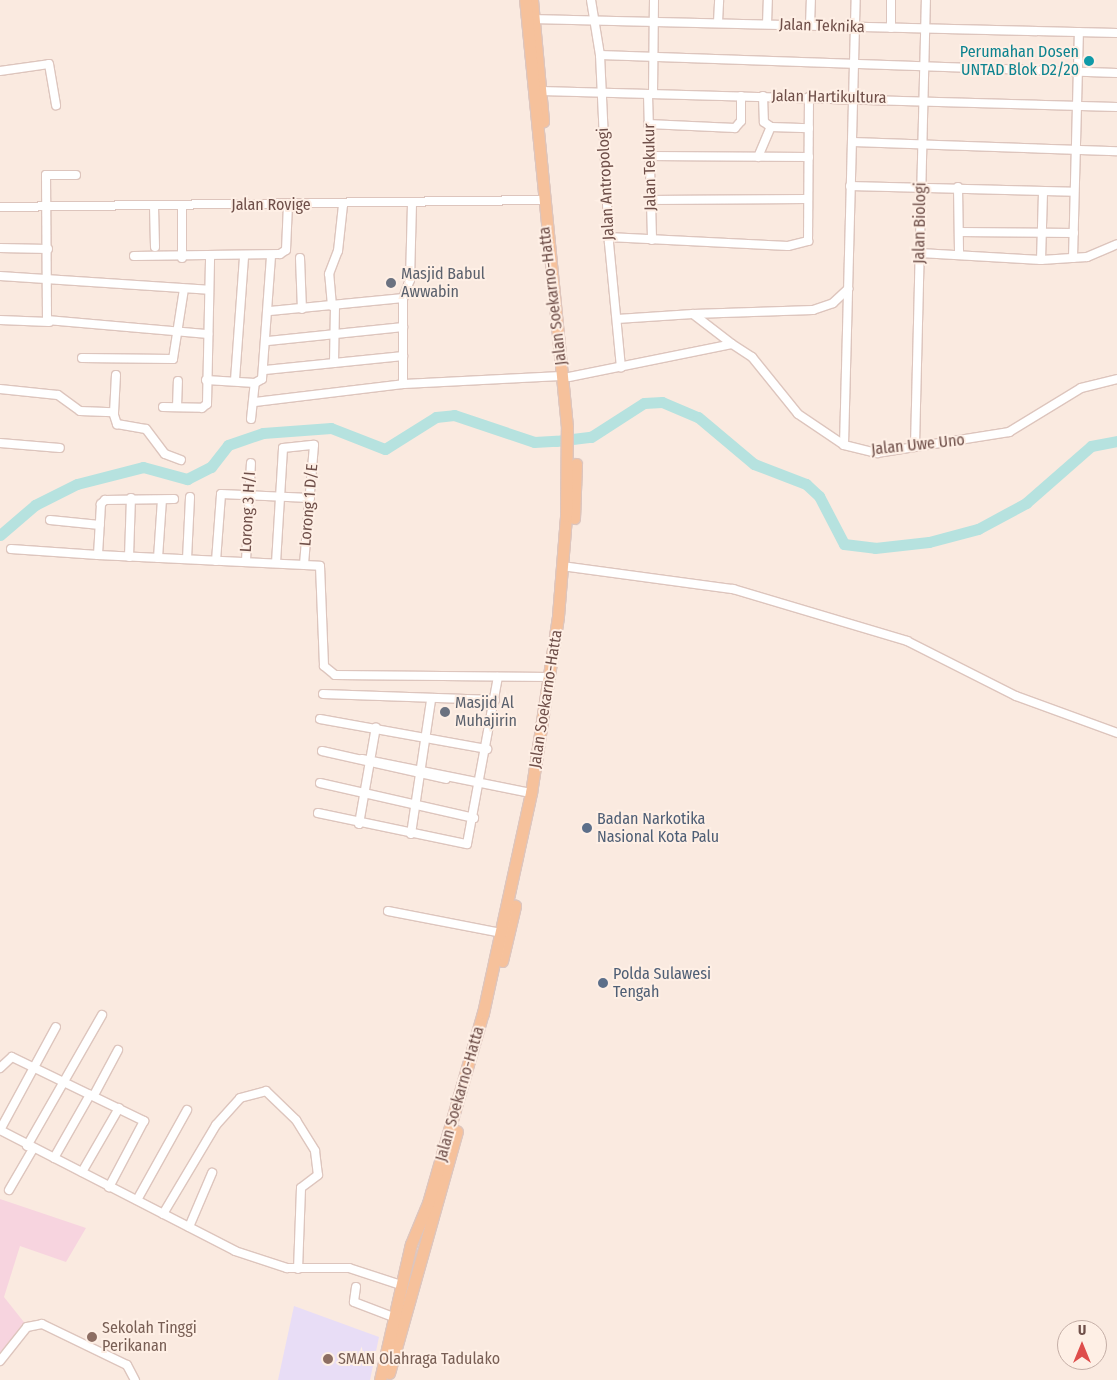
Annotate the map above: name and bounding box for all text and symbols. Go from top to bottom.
street label: Jalan Teknika [779,15,865,37]
place label: Perumahan Dosen UNTAD Blok D2/20 [960,42,1079,80]
marker: Perumahan Dosen UNTAD Blok D2/20 [1083,55,1095,67]
street label: Jalan Hartikultura [771,86,887,108]
street label: Jalan Tekukur [640,123,660,211]
street label: Jalan Antropologi [593,127,619,241]
street label: Jalan Biologi [910,182,930,264]
street label: Jalan Rovige [231,195,311,215]
street label: Jalan Soekarno-Hatta [535,226,571,366]
place label: Masjid Babul Awwabin [401,264,485,302]
marker: Masjid Babul Awwabin [385,277,397,289]
street label: Jalan Uwe Uno [870,431,966,459]
street label: Lorong 1 D/E [296,463,322,547]
street label: Lorong 3 H/I [236,471,260,553]
street label: Jalan Soekarno-Hatta [526,629,566,769]
place label: Masjid Al Muhajirin [455,693,517,731]
marker: Masjid Al Muhajirin [439,706,451,718]
place label: Badan Narkotika Nasional Kota Palu [597,809,719,847]
marker: Badan Narkotika Nasional Kota Palu [581,822,593,834]
place label: Polda Sulawesi Tengah [613,964,711,1002]
marker: Polda Sulawesi Tengah [597,977,609,989]
street label: Jalan Soekarno-Hatta [432,1024,488,1164]
place label: Sekolah Tinggi Perikanan [102,1318,197,1356]
north arrow [1057,1320,1107,1370]
text: U [1078,1322,1086,1339]
marker: Sekolah Tinggi Perikanan [86,1331,98,1343]
place label: SMAN Olahraga Tadulako [338,1349,500,1369]
marker: SMAN Olahraga Tadulako [322,1353,334,1365]

